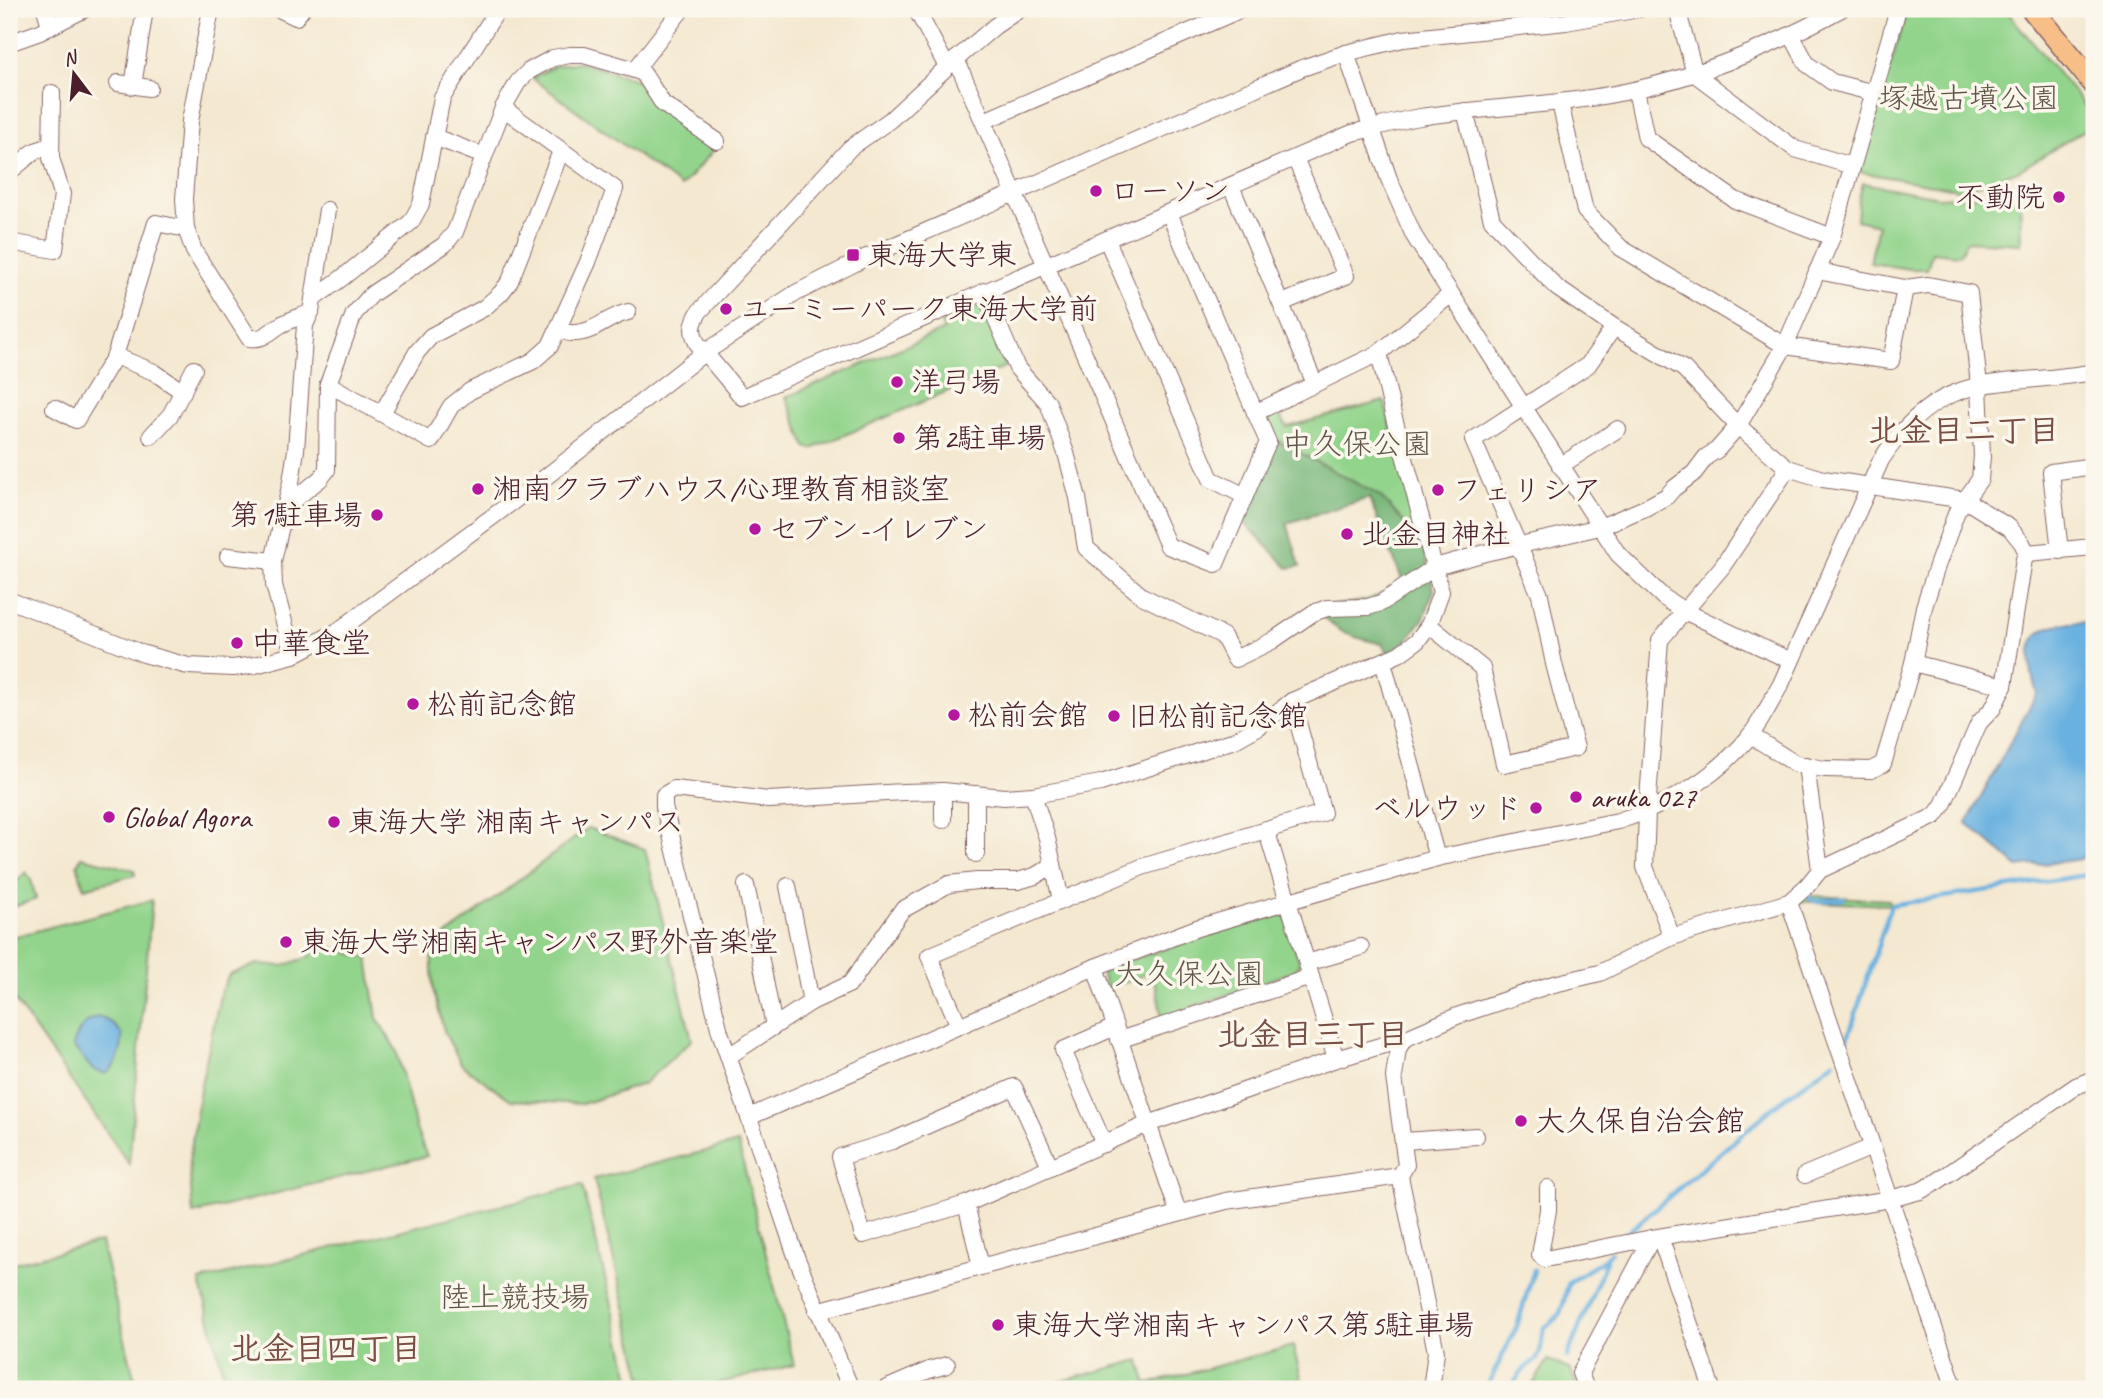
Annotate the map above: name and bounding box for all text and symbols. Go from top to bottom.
north arrow [38,38,108,108]
text: N [61,45,82,72]
park label: 塚越古墳公園 [1879,79,2059,117]
place label: ローソン [1110,172,1230,210]
place label: 不動院 [1955,178,2045,216]
marker: ローソン [1088,183,1104,199]
marker: 不動院 [2051,189,2067,205]
place label: 東海大学東 [867,236,1017,274]
marker: 東海大学東 [845,247,861,263]
place label: ユーミーパーク東海大学前 [740,290,1098,328]
marker: ユーミーパーク東海大学前 [718,301,734,317]
place label: 洋弓場 [911,363,1001,401]
marker: 洋弓場 [889,374,905,390]
district label: 北金目二丁目 [1868,410,2060,451]
place label: 第2駐車場 [913,419,1047,457]
park label: 中久保公園 [1282,425,1432,463]
marker: 第2駐車場 [891,430,907,446]
place label: 湘南クラブハウス/心理教育相談室 [492,470,950,508]
place label: フェリシア [1452,471,1602,509]
marker: 湘南クラブハウス/心理教育相談室 [470,481,486,497]
marker: フェリシア [1430,482,1446,498]
place label: 第1駐車場 [230,496,363,534]
marker: 第1駐車場 [369,507,385,523]
place label: セブン-イレブン [769,510,989,548]
place label: 北金目神社 [1361,515,1511,553]
marker: セブン-イレブン [747,521,763,537]
marker: 北金目神社 [1339,526,1355,542]
place label: 中華食堂 [251,624,371,662]
marker: 中華食堂 [229,635,245,651]
place label: 松前記念館 [427,685,577,723]
marker: 松前記念館 [405,696,421,712]
place label: 松前会館 [968,696,1088,734]
place label: 旧松前記念館 [1128,697,1308,735]
marker: 松前会館 [946,707,962,723]
marker: 旧松前記念館 [1106,708,1122,724]
place label: aruka 027 [1590,778,1698,816]
place label: ベルウッド [1372,789,1522,827]
marker: aruka 027 [1568,789,1584,805]
place label: Global Agora [123,798,253,836]
marker: ベルウッド [1528,800,1544,816]
place label: 東海大学 湘南キャンパス [348,803,684,841]
marker: Global Agora [101,809,117,825]
marker: 東海大学 湘南キャンパス [326,814,342,830]
place label: 東海大学湘南キャンパス野外音楽堂 [300,923,779,961]
marker: 東海大学湘南キャンパス野外音楽堂 [278,934,294,950]
park label: 大久保公園 [1114,955,1264,993]
district label: 北金目三丁目 [1217,1014,1409,1055]
place label: 大久保自治会館 [1535,1102,1745,1140]
marker: 大久保自治会館 [1513,1113,1529,1129]
park label: 陸上競技場 [440,1278,590,1316]
place label: 東海大学湘南キャンパス第5駐車場 [1012,1306,1474,1344]
marker: 東海大学湘南キャンパス第5駐車場 [990,1317,1006,1333]
district label: 北金目四丁目 [230,1328,422,1369]

